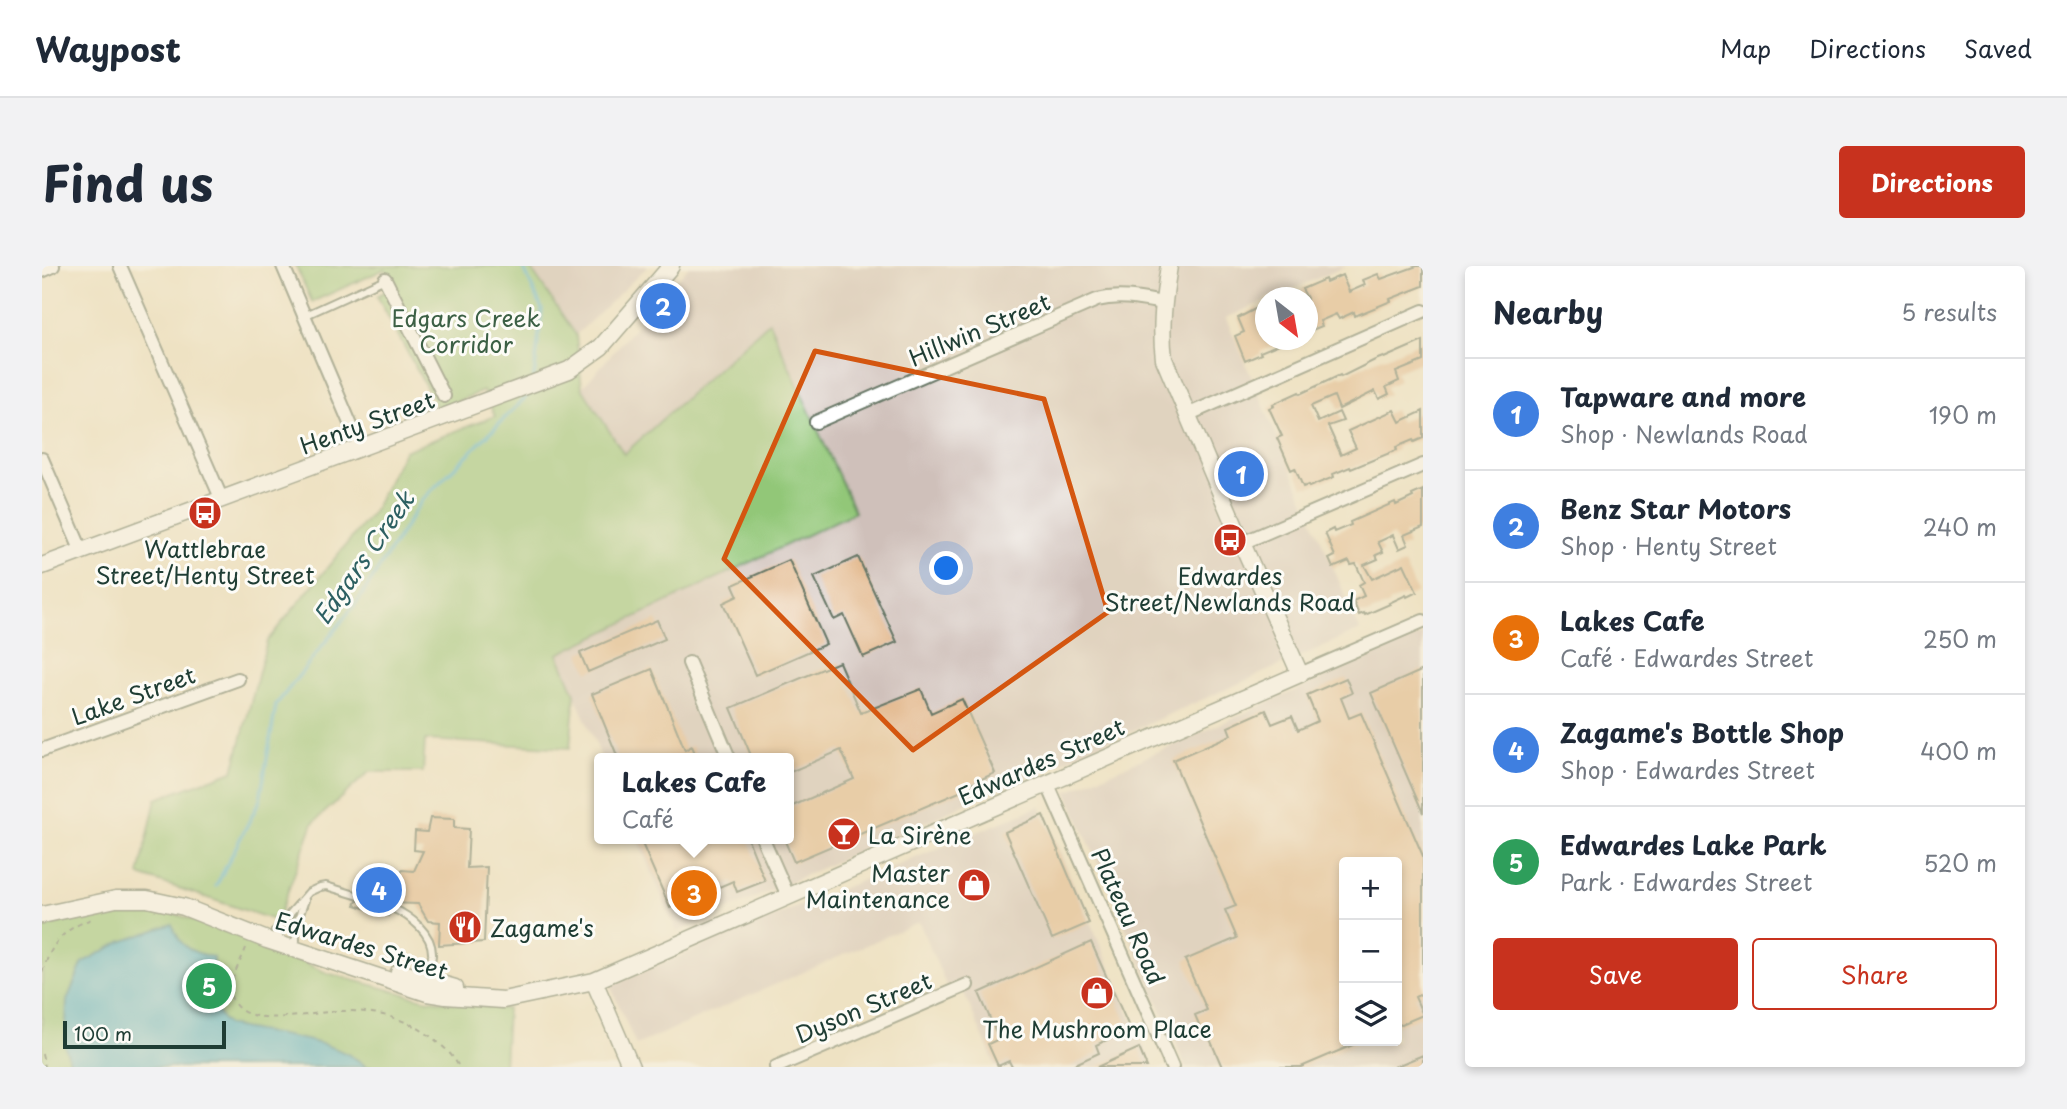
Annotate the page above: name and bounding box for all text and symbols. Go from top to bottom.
text: Waypost [35,23,181,73]
text: Map [1720,30,1771,66]
text: Directions [1809,30,1926,66]
text: Saved [1964,30,2032,66]
text: Find us [42,145,213,219]
button: Directions [1839,146,2025,218]
pin: 2 [640,280,686,332]
street label: Hillwin Street [903,283,1055,375]
north arrow [1255,287,1318,350]
text: Nearby [1493,289,1603,334]
text: 5 results [1901,294,1997,329]
park label: Edgars Creek Corridor [392,300,540,361]
text: Tapware and more [1560,377,1806,416]
street label: Henty Street [295,381,439,463]
text: 1 [1511,397,1522,432]
text: 190 m [1929,397,1997,432]
text: Shop · Newlands Road [1560,416,1808,451]
pin: 1 [1218,448,1264,500]
water label: Edgars Creek [304,482,423,631]
text: Benz Star Motors [1560,489,1791,528]
bus stop icon: Wattlebrae Street/Henty Street [186,494,224,532]
text: 2 [1508,509,1524,544]
text: 240 m [1923,509,1997,544]
bus stop icon: Edwardes Street/Newlands Road [1211,521,1249,559]
text: Shop · Henty Street [1560,528,1777,563]
place label: Wattlebrae Street/Henty Street [95,531,315,592]
your location [929,551,963,585]
place label: Edwardes Street/Newlands Road [1105,558,1355,619]
text: Lakes Cafe [1560,601,1705,640]
text: 3 [1508,621,1524,656]
text: 250 m [1923,621,1997,656]
text: Café · Edwardes Street [1560,640,1813,675]
street label: Lake Street [66,656,200,734]
street label: Edwardes Street [952,709,1130,813]
text: Zagame's Bottle Shop [1560,713,1844,752]
text: 4 [1508,733,1524,768]
text: 400 m [1920,733,1997,768]
text: Shop · Edwardes Street [1560,752,1815,787]
popup [594,753,794,844]
text: Lakes Cafe [622,762,766,801]
text: Café [622,801,674,836]
bar icon: La Sirène [825,815,863,853]
place label: La Sirène [868,817,972,852]
text: Edwardes Lake Park [1560,825,1827,864]
street label: Plateau Road [1083,842,1175,990]
text: 5 [1509,845,1523,880]
text: 520 m [1924,845,1997,880]
place label: Master Maintenance [806,855,950,916]
map controls [1339,857,1402,1046]
button: + [1339,857,1402,920]
pin: 4 [356,864,402,916]
text: Park · Edwardes Street [1560,864,1812,899]
shop icon: Master Maintenance [955,866,993,904]
pin: 3 [671,867,717,919]
street label: Edwardes Street [271,902,453,988]
restaurant icon: Zagame's [446,908,484,946]
place label: Zagame's [490,910,594,945]
button: − [1339,920,1402,983]
button: Save [1493,938,1738,1010]
button: Share [1752,938,1997,1010]
pin: 5 [186,960,232,1012]
street label: Dyson Street [789,963,937,1051]
shop icon: The Mushroom Place [1078,974,1116,1012]
button: layers [1339,983,1402,1046]
place label: The Mushroom Place [982,1011,1212,1046]
scale bar [63,1018,226,1050]
text: 100 m [74,1019,132,1047]

